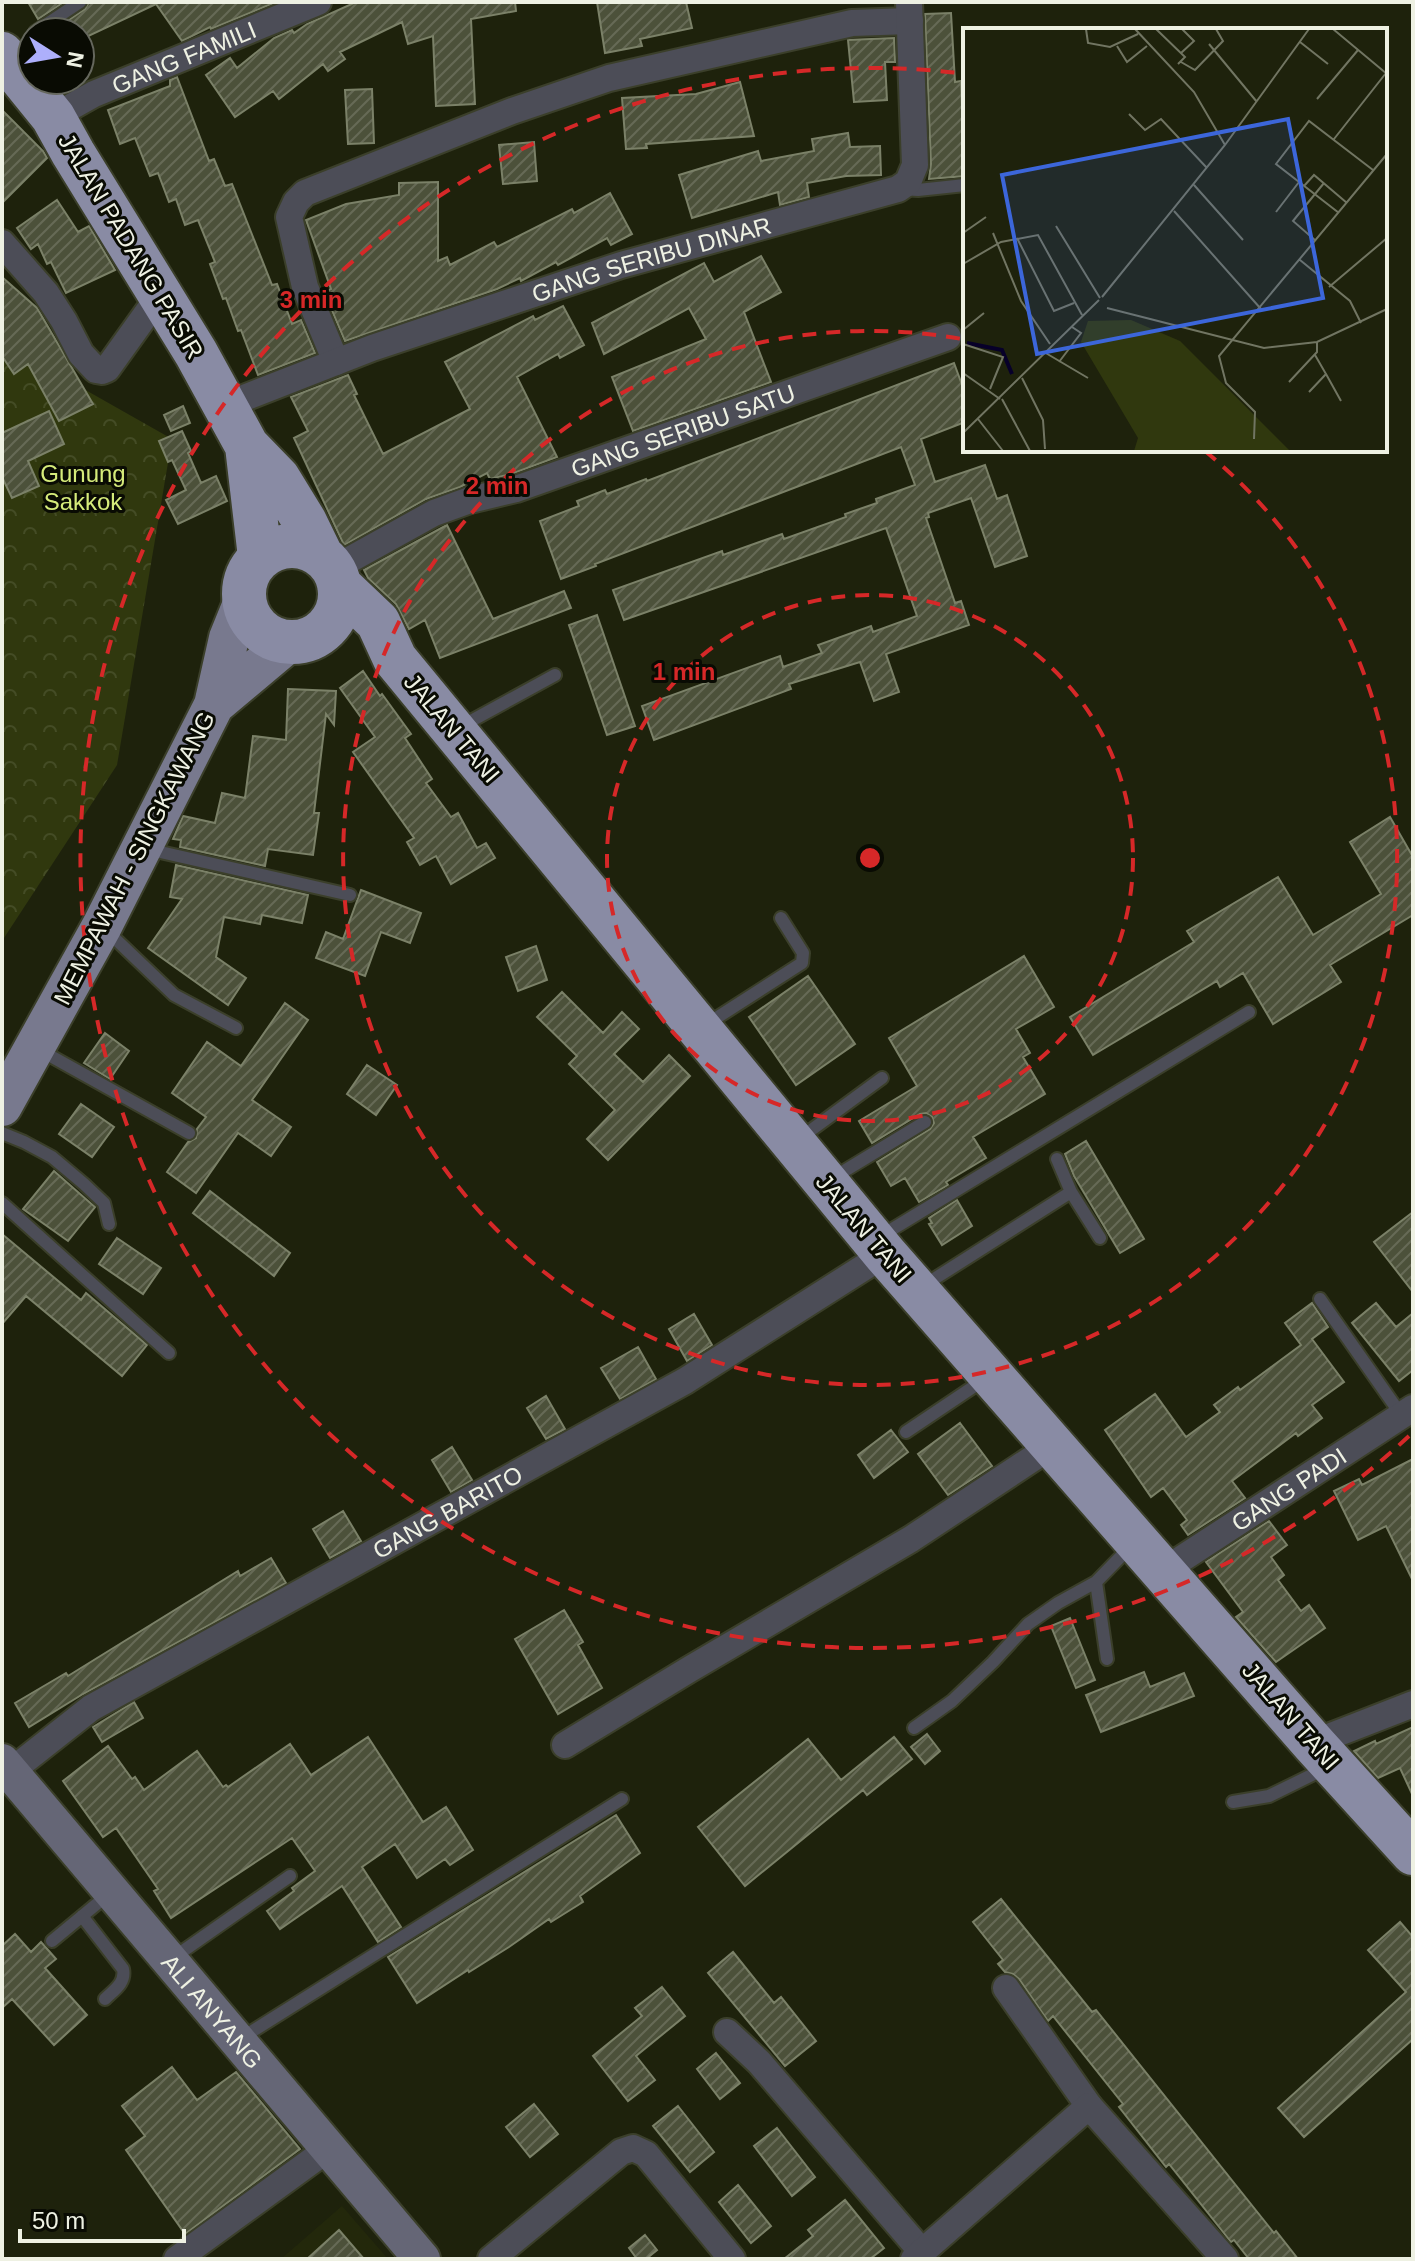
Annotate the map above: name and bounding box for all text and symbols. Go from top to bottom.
north arrow [16,16,96,96]
street label: GANG FAMILI [108,16,260,99]
inset map [963,28,1387,452]
text: N [61,50,89,70]
street label: JALAN PADANG PASIR [53,129,209,363]
street label: GANG SERIBU DINAR [528,211,774,307]
text: 3 min [280,286,342,313]
street label: GANG SERIBU SATU [567,378,799,482]
park label: Gunung Sakkok [40,460,126,515]
text: 2 min [466,472,528,499]
text: 1 min [653,658,715,685]
street label: JALAN TANI [399,668,505,788]
street label: MEMPAWAH - SINGKAWANG [48,707,220,1009]
centre of rings [856,844,884,872]
street label: JALAN TANI [811,1168,917,1288]
street label: GANG PADI [1226,1442,1351,1536]
street label: GANG BARITO [368,1460,527,1564]
street label: JALAN TANI [1237,1657,1345,1775]
street label: ALI ANYANG [157,1948,268,2074]
scale bar [20,2193,184,2243]
text: 50 m [32,2207,85,2234]

